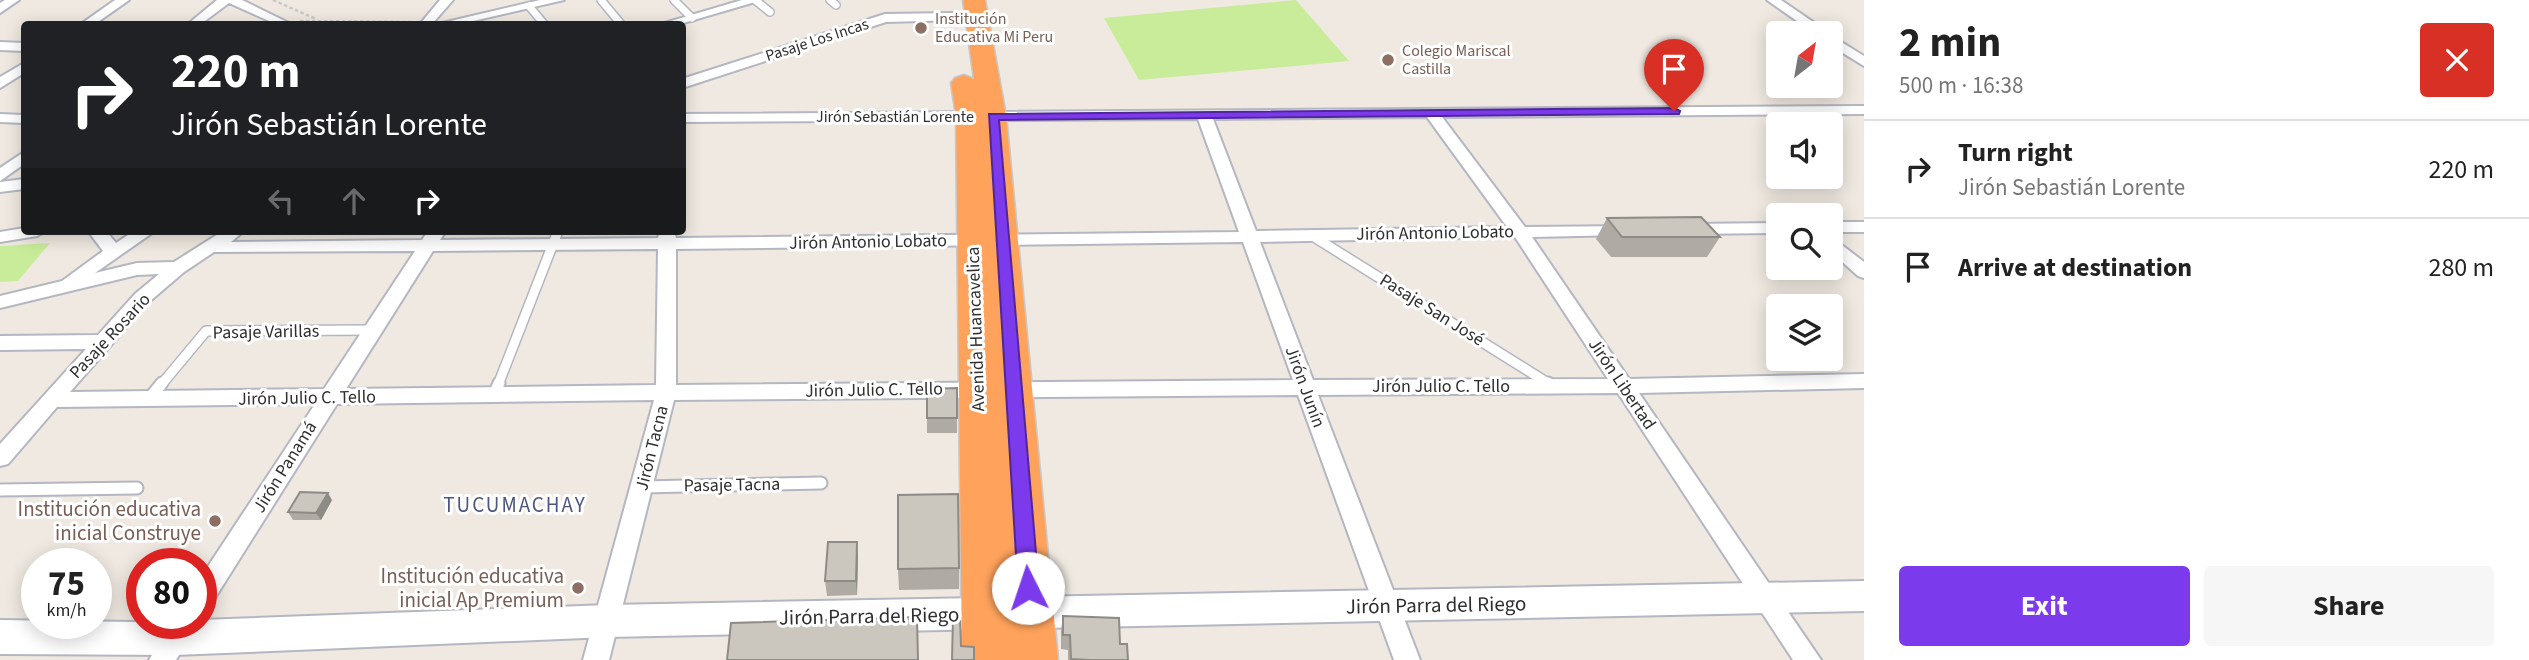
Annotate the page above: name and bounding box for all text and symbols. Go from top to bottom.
place label: Institución Educativa Mi Peru [935,8,1053,48]
street label: Pasaje Los Incas [763,13,872,67]
text: 2 min [1899,13,2001,73]
marker: Institución Educativa Mi Peru [913,20,929,36]
north arrow [1766,21,1843,98]
map controls [1766,21,1843,371]
button: close [2420,23,2494,97]
text: 220 m [171,37,300,107]
pin [1644,39,1704,111]
place label: Colegio Mariscal Castilla [1402,40,1511,80]
icon: right [56,49,147,140]
icon: arrive [1655,50,1693,88]
marker: Colegio Mariscal Castilla [1380,52,1396,68]
text: 500 m · 16:38 [1899,69,2023,102]
text: Jirón Sebastián Lorente [171,102,487,148]
street label: Jirón Sebastián Lorente [816,106,974,128]
button: sound [1766,112,1843,189]
text: Turn right [1958,134,2073,171]
icon: right [1899,150,1937,188]
text: 220 m [2428,151,2494,188]
text: Jirón Sebastián Lorente [1958,171,2185,204]
icon: left [262,182,300,220]
icon: ahead [335,182,373,220]
icon: right [408,182,446,220]
button: search [1766,203,1843,280]
street label: Jirón Antonio Lobato [1356,219,1514,247]
street label: Jirón Antonio Lobato [789,228,947,256]
street label: Avenida Huancavelica [961,246,991,412]
icon: arrive [1899,248,1937,286]
text: Arrive at destination [1958,249,2192,286]
text: 280 m [2428,249,2494,286]
street label: Pasaje San José [1375,268,1489,352]
street label: Pasaje Rosario [64,288,156,384]
button: layers [1766,294,1843,371]
street label: Pasaje Varillas [213,319,319,345]
street label: Jirón Libertad [1582,333,1662,435]
street label: Jirón Junín [1279,343,1331,431]
street label: Jirón Julio C. Tello [1372,374,1510,399]
street label: Jirón Julio C. Tello [805,376,943,404]
street label: Jirón Julio C. Tello [238,384,376,412]
street label: Jirón Tacna [629,403,675,493]
street label: Jirón Panamá [247,416,323,518]
street label: Pasaje Tacna [683,472,781,498]
district label: TUCUMACHAY [443,490,587,520]
place label: Institución educativa inicial Construye [18,494,201,548]
marker: Institución educativa inicial Construye [207,513,223,529]
speed limit sign: 80 [126,548,217,639]
position arrow [991,551,1065,625]
text: 75 [48,559,85,609]
place label: Institución educativa inicial Ap Premium [381,561,564,615]
button: Exit [1899,566,2190,646]
button: Share [2204,566,2494,646]
marker: Institución educativa inicial Ap Premium [570,580,586,596]
street label: Jirón Parra del Riego [1346,588,1526,622]
text: km/h [47,598,86,623]
street label: Jirón Parra del Riego [779,599,959,633]

